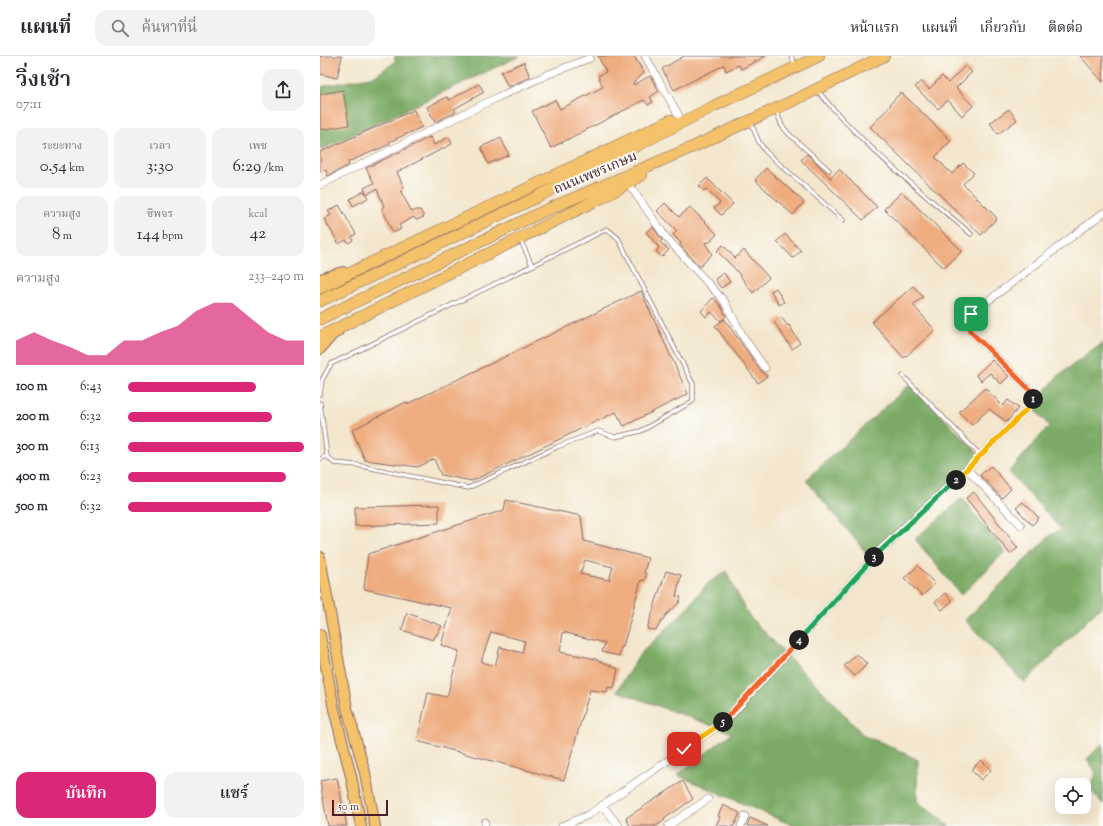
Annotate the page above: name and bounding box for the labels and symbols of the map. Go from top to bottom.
street label: ถนนเพชรเกษม [551,147,641,200]
pin [954,297,988,331]
pin: 1 [1023,389,1043,409]
pin: 2 [946,470,966,490]
pin: 3 [864,547,884,567]
pin: 4 [789,630,809,650]
pin: 5 [713,712,733,732]
pin [667,732,701,766]
scale bar [332,798,388,817]

